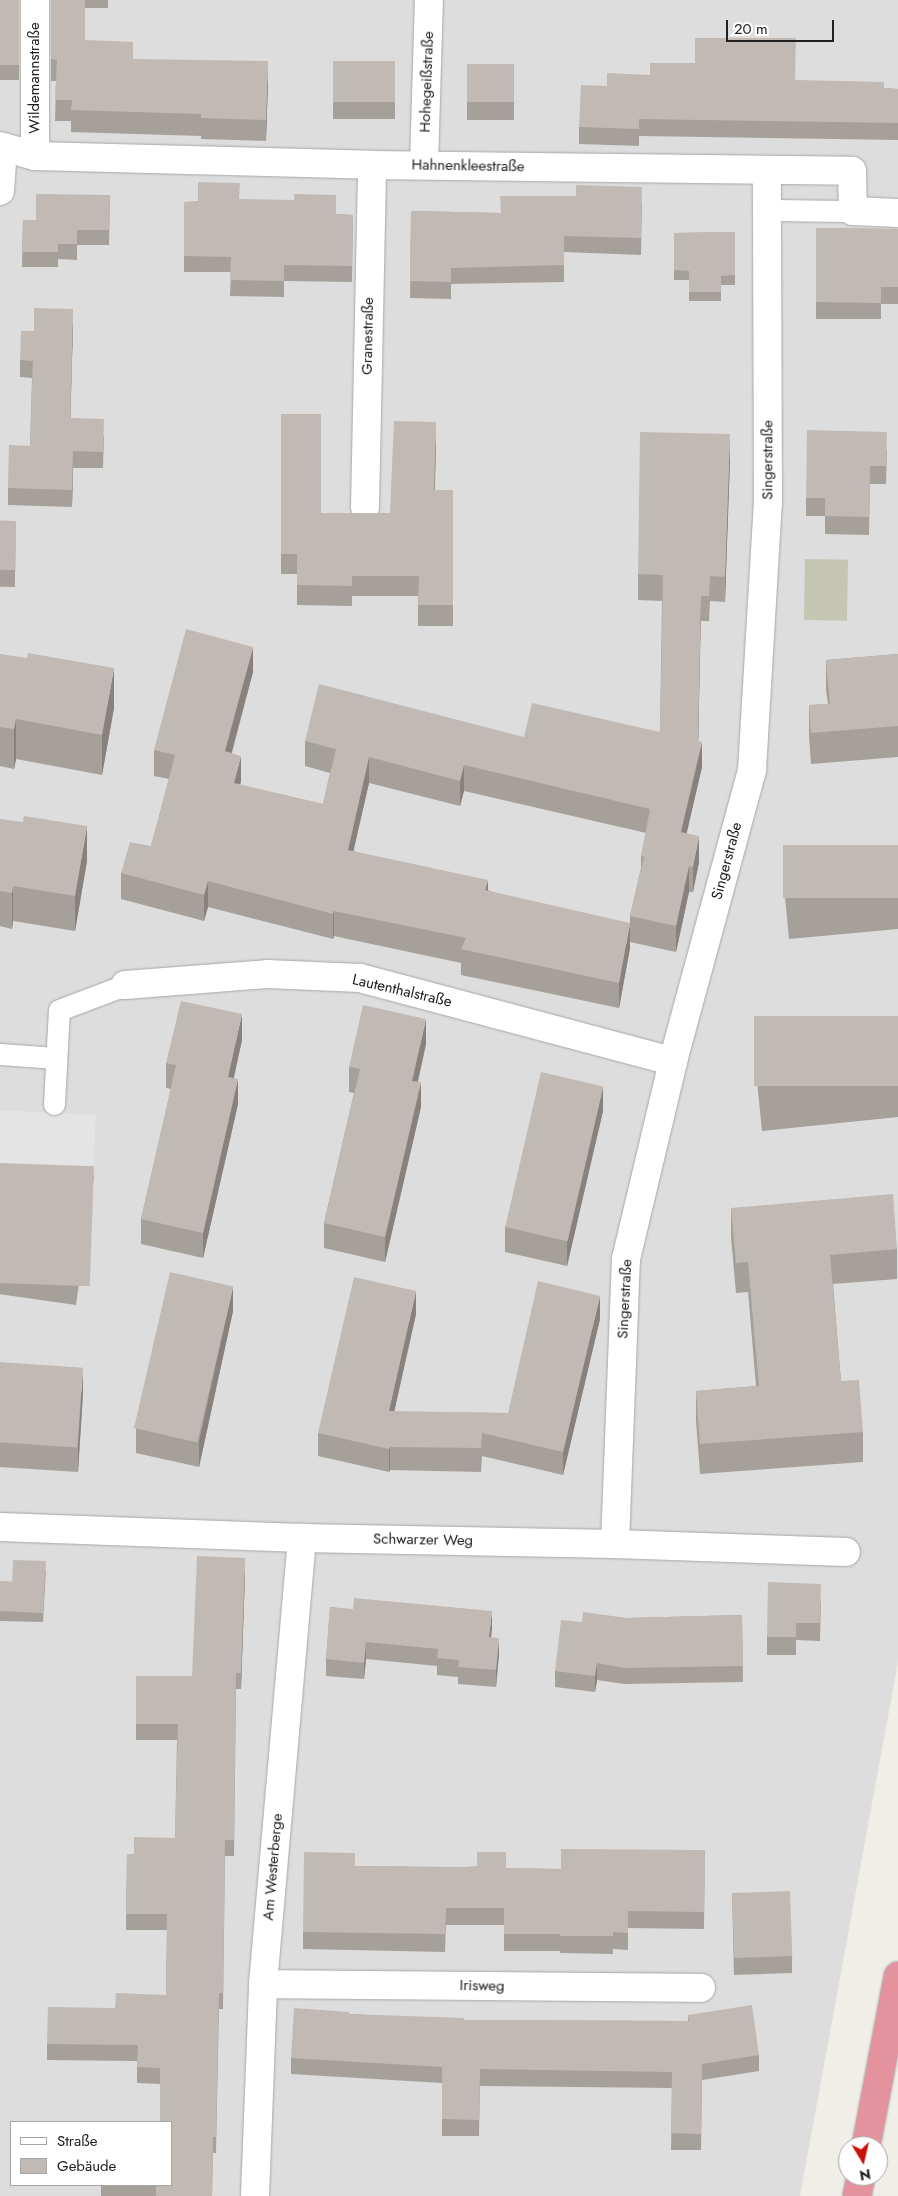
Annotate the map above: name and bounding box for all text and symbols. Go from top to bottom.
scale bar [728,10,836,42]
text: 20 m [734,18,768,40]
street label: Wildemannstraße [26,22,44,134]
street label: Hohegeißstraße [416,31,438,133]
street label: Hahnenkleestraße [411,156,525,176]
street label: Granestraße [358,297,378,375]
street label: Singerstraße [759,420,777,500]
street label: Singerstraße [708,820,746,902]
street label: Lautenthalstraße [351,971,453,1011]
street label: Singerstraße [614,1259,636,1339]
street label: Schwarzer Weg [373,1530,473,1550]
street label: Am Westerberge [259,1813,287,1921]
street label: Irisweg [459,1977,505,1995]
legend [10,2121,172,2186]
text: Straße [57,2130,97,2152]
north arrow [838,2136,888,2186]
text: Gebäude [57,2155,116,2177]
text: N [858,2164,872,2186]

